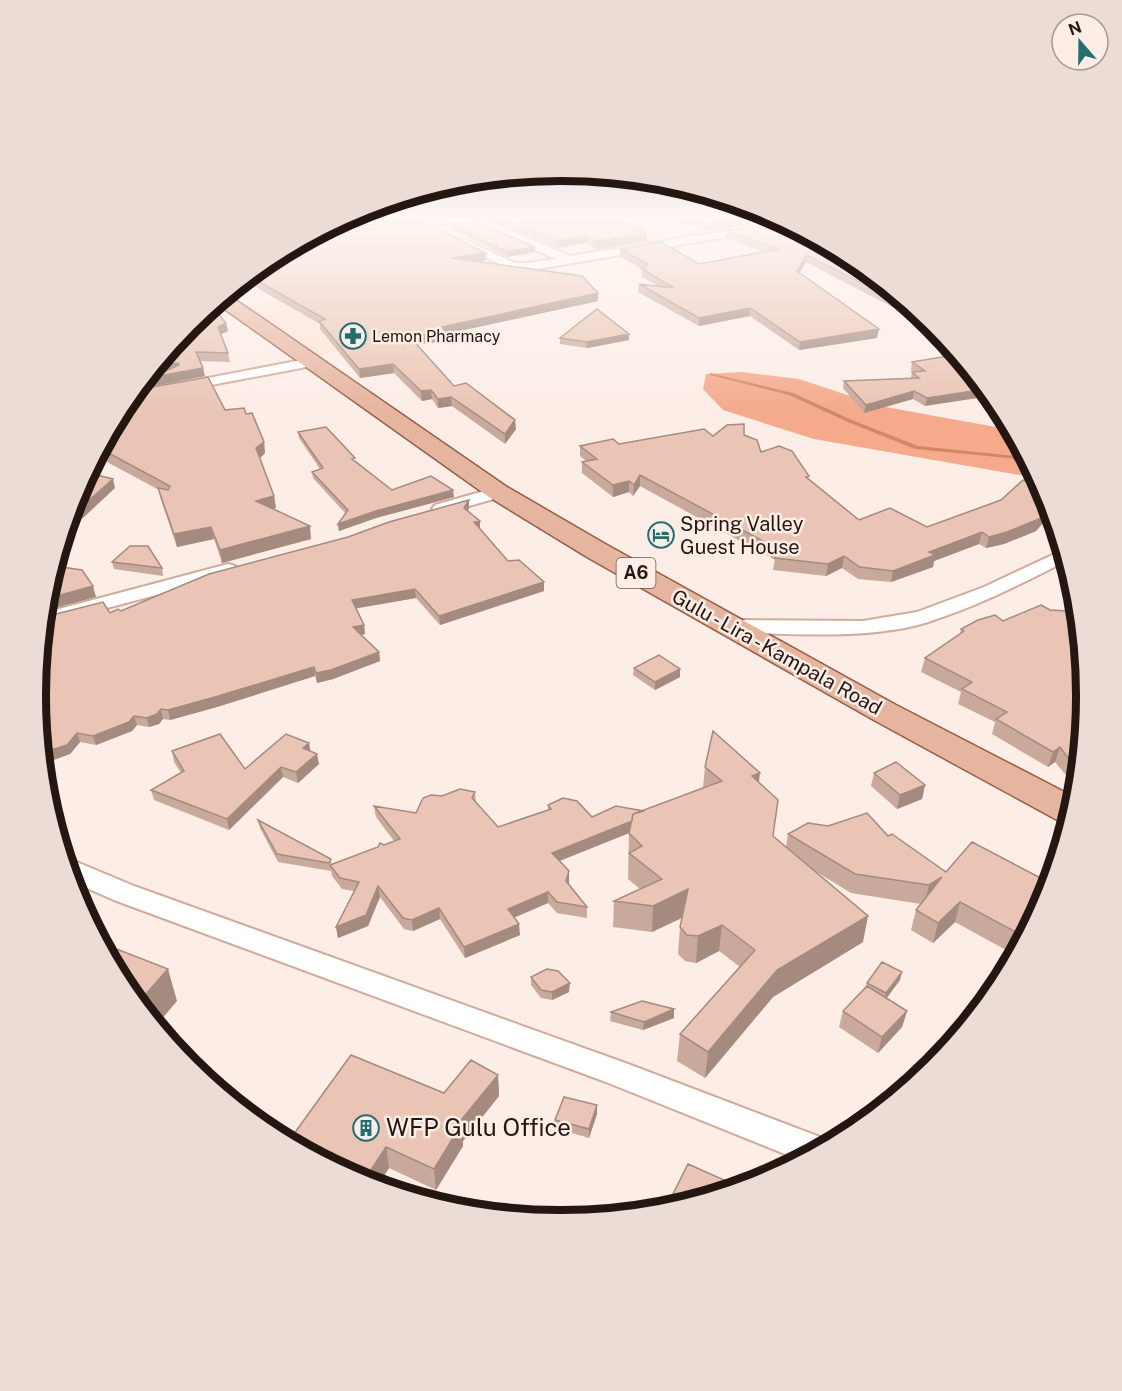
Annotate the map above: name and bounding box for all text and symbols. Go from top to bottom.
north arrow [1050,12,1110,72]
text: N [1066,17,1084,39]
pharmacy icon: Lemon Pharmacy [338,321,368,351]
place label: Lemon Pharmacy [372,327,501,346]
place label: Spring Valley Guest House [680,512,804,559]
hotel icon: Spring Valley Guest House [646,520,676,550]
road number: A6 [616,558,656,588]
street label: Gulu - Lira - Kampala Road [668,584,886,720]
building icon: WFP Gulu Office [351,1113,381,1143]
place label: WFP Gulu Office [386,1113,571,1141]

